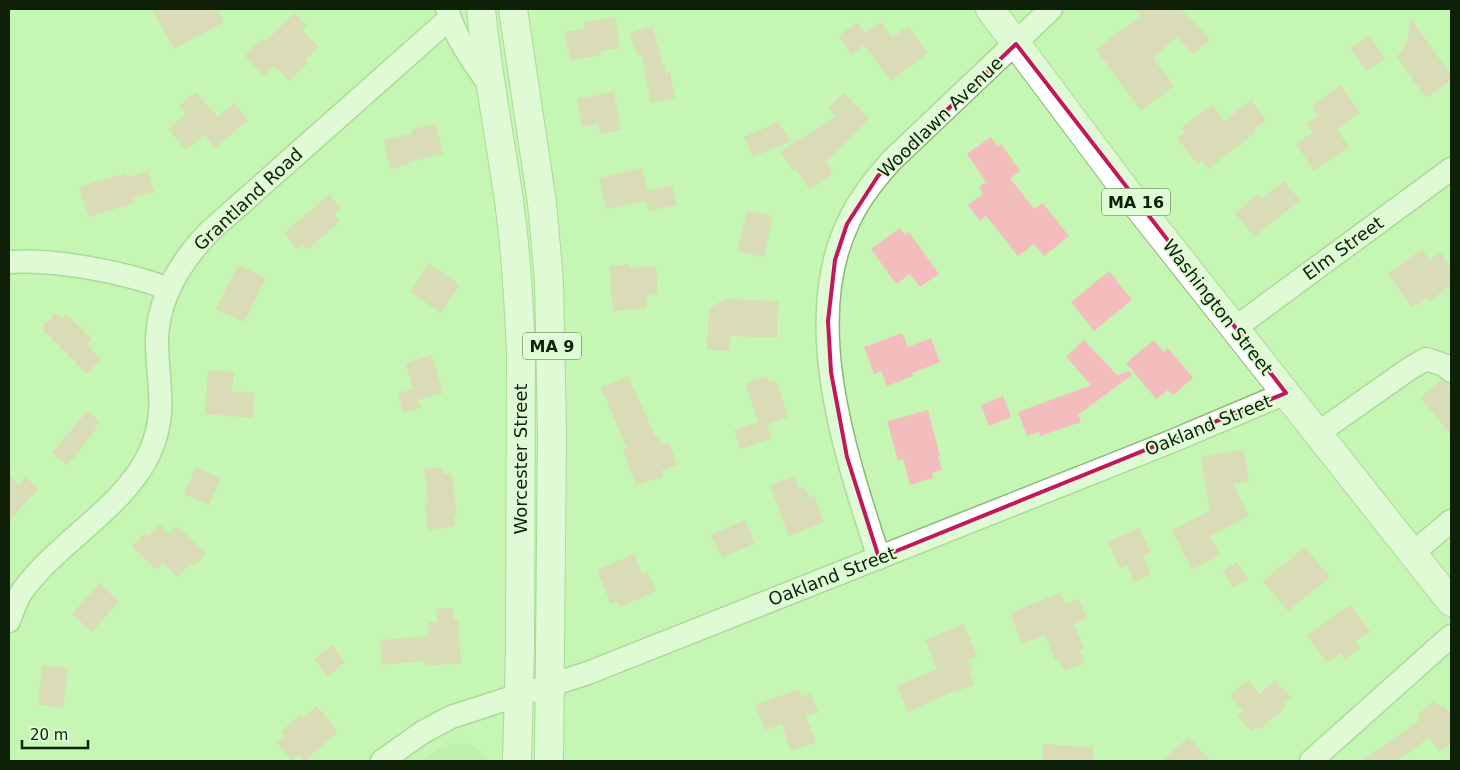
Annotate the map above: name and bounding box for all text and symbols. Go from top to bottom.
street label: Woodlawn Avenue [873,52,1007,182]
street label: Grantland Road [189,143,307,255]
road number: MA 16 [1102,188,1170,216]
street label: Elm Street [1299,212,1387,284]
street label: Washington Street [1159,235,1277,379]
road number: MA 9 [523,332,581,360]
street label: Worcester Street [510,383,531,535]
street label: Oakland Street [1142,390,1274,460]
street label: Oakland Street [765,542,899,610]
scale bar [22,718,89,750]
text: 20 m [30,726,68,744]

